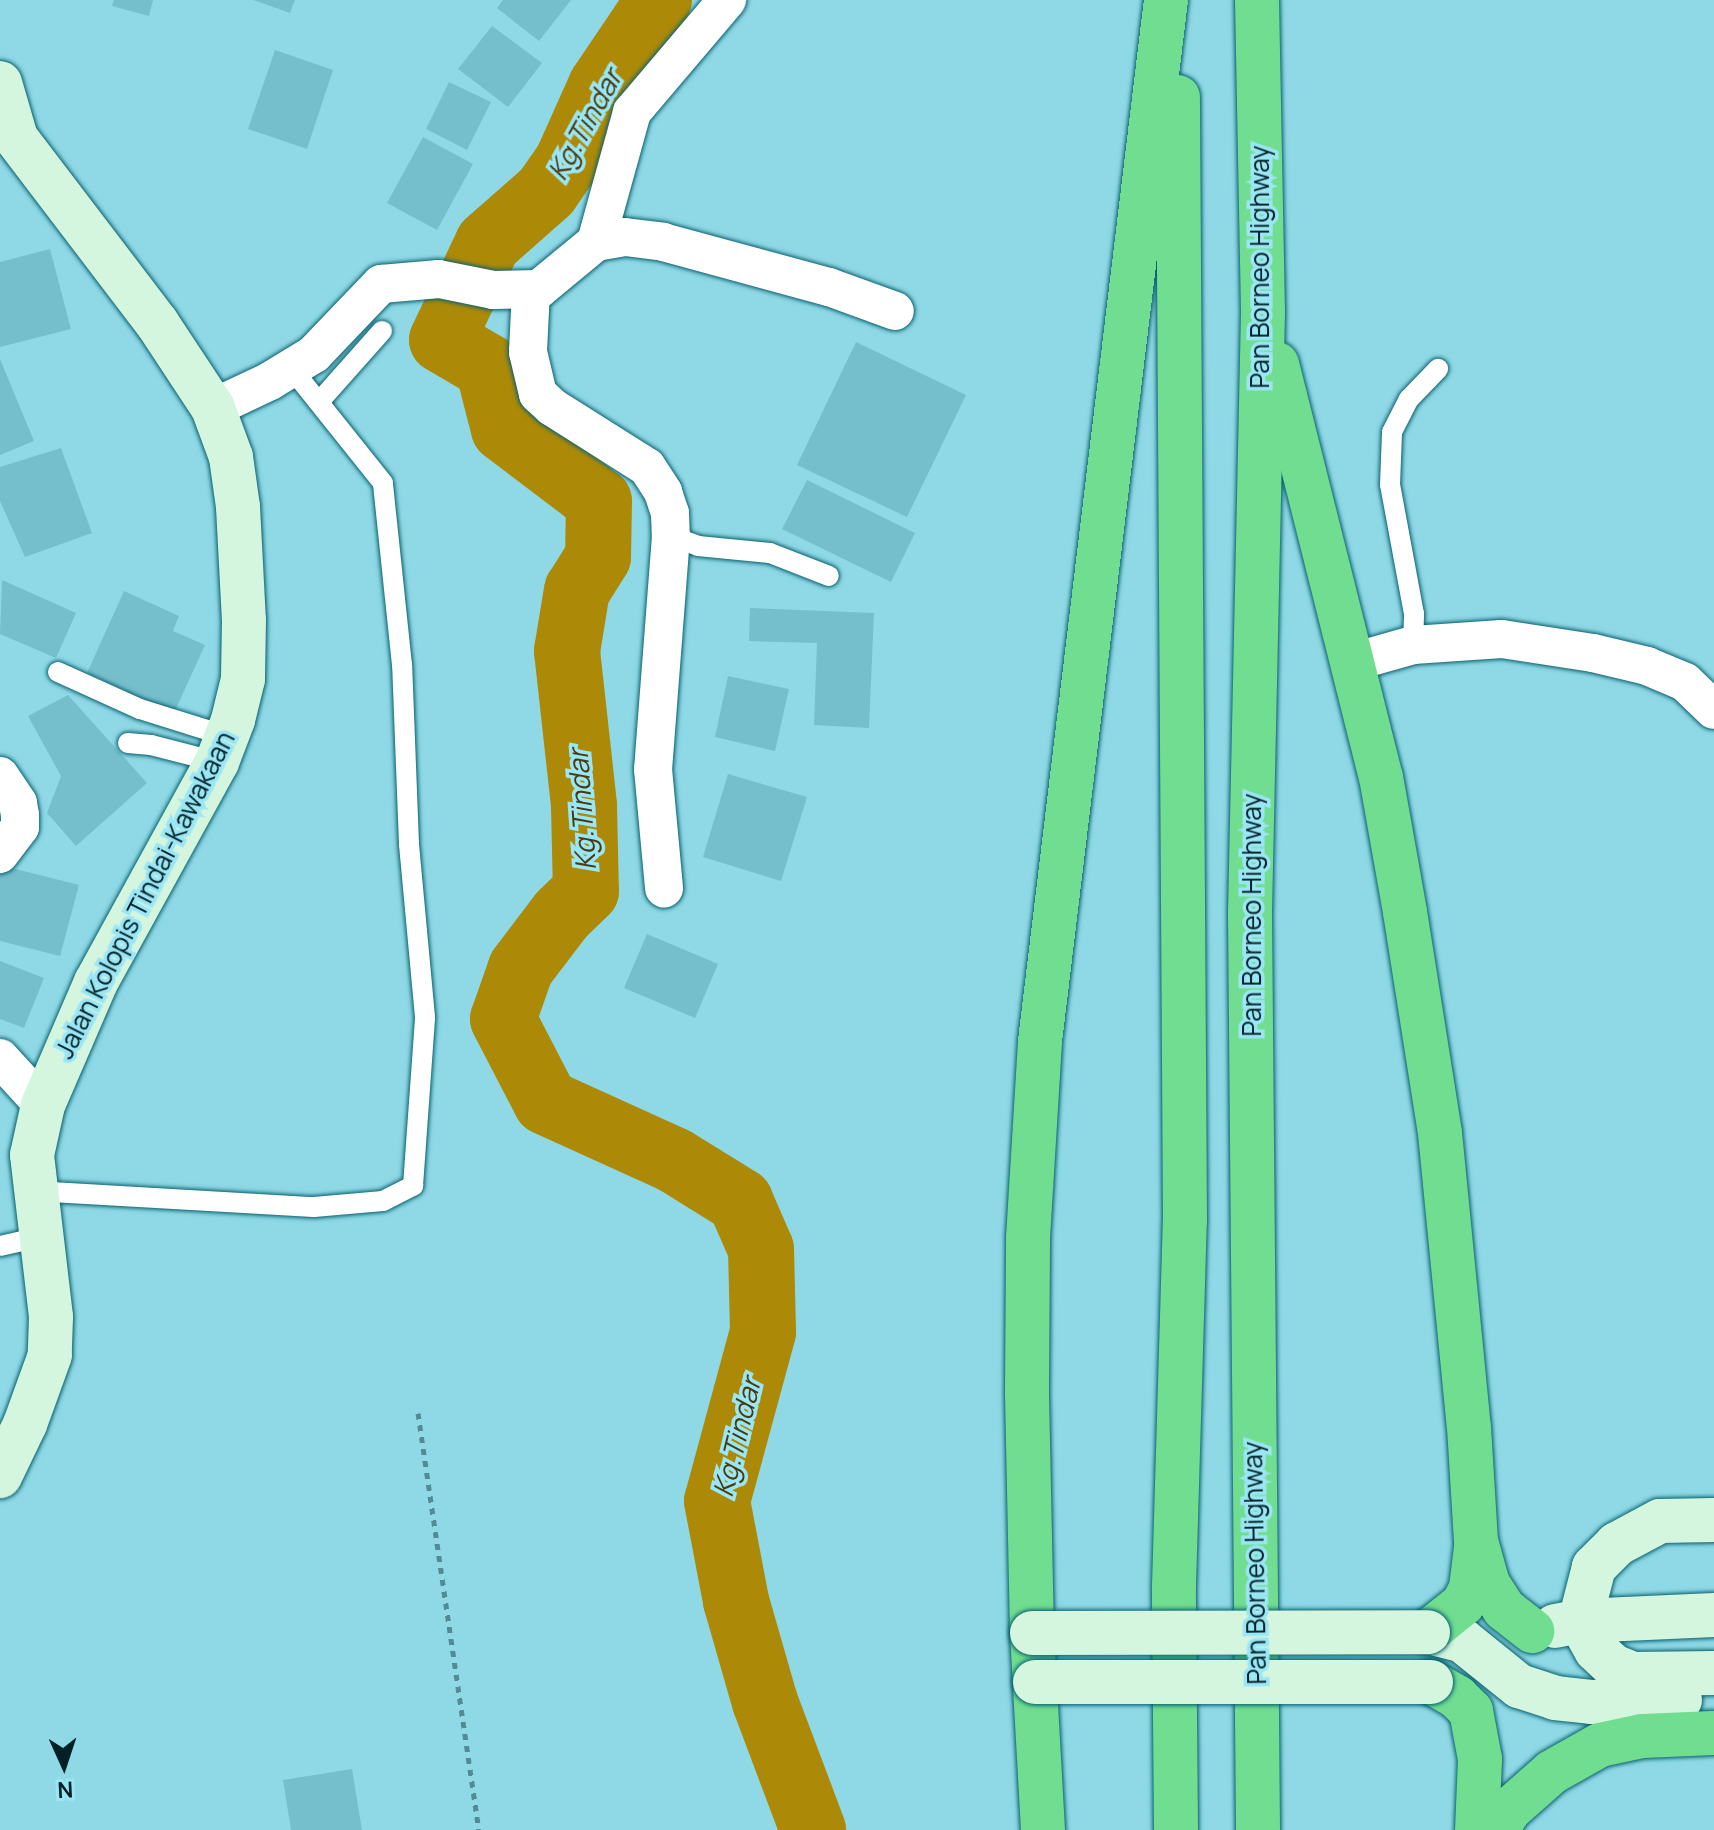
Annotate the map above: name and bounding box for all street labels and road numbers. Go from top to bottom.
street label: Pan Borneo Highway [1244,145,1276,389]
street label: Jalan Kolopis Tindai-Kawakaan [49,726,241,1064]
street label: Pan Borneo Highway [1236,793,1268,1037]
street label: Pan Borneo Highway [1237,1441,1273,1685]

